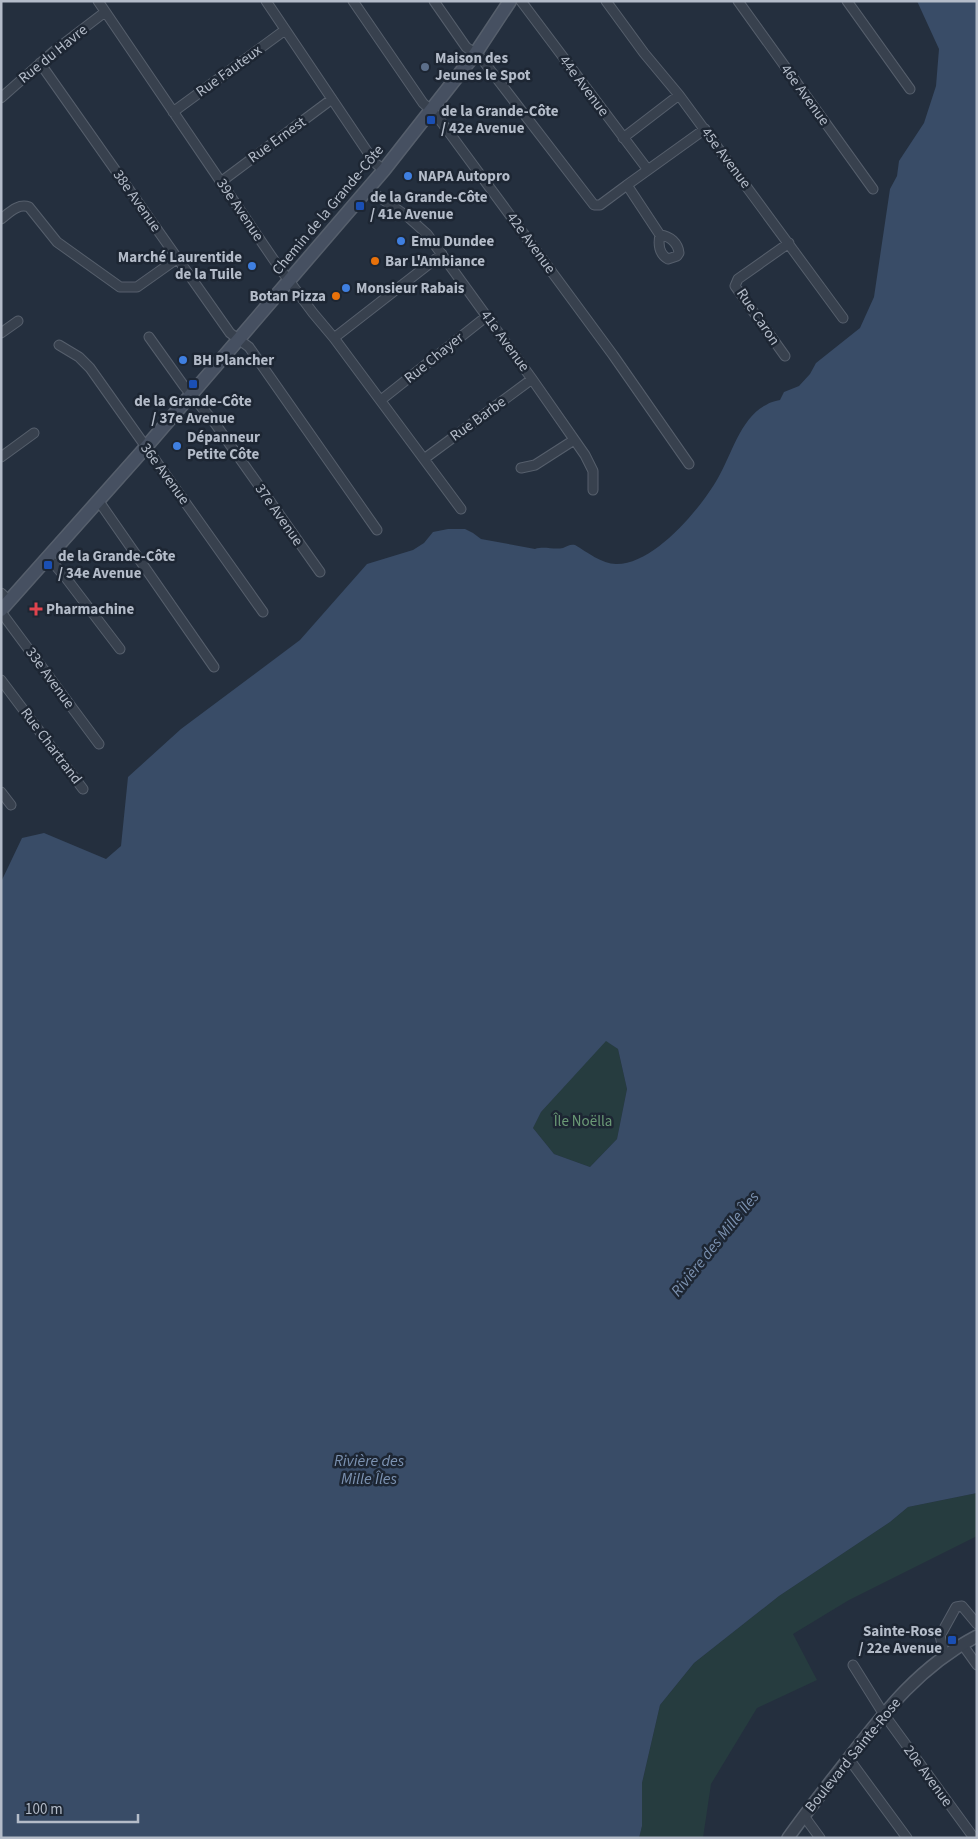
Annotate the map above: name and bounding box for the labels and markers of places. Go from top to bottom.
place label: Maison des Jeunes le Spot [435,48,531,86]
marker: Maison des Jeunes le Spot [419,61,431,73]
place label: de la Grande-Côte / 42e Avenue [441,101,559,139]
marker: de la Grande-Côte / 42e Avenue [425,114,437,126]
place label: NAPA Autopro [418,166,510,187]
marker: NAPA Autopro [402,170,414,182]
place label: de la Grande-Côte / 41e Avenue [370,187,488,225]
marker: de la Grande-Côte / 41e Avenue [354,200,366,212]
place label: Emu Dundee [411,231,495,252]
marker: Emu Dundee [395,235,407,247]
place label: Marché Laurentide de la Tuile [118,247,242,285]
place label: Bar L'Ambiance [385,251,485,272]
marker: Bar L'Ambiance [369,255,381,267]
marker: Marché Laurentide de la Tuile [246,260,258,272]
place label: Monsieur Rabais [356,278,465,299]
marker: Monsieur Rabais [340,282,352,294]
place label: Botan Pizza [249,286,326,307]
marker: Botan Pizza [330,290,342,302]
place label: BH Plancher [193,350,274,371]
marker: BH Plancher [177,354,189,366]
marker: de la Grande-Côte / 37e Avenue [187,378,199,390]
place label: de la Grande-Côte / 37e Avenue [134,391,252,429]
place label: Dépanneur Petite Côte [187,427,260,465]
marker: Dépanneur Petite Côte [171,440,183,452]
place label: de la Grande-Côte / 34e Avenue [58,546,176,584]
marker: de la Grande-Côte / 34e Avenue [42,559,54,571]
place label: Pharmachine [46,599,134,620]
marker: Pharmachine [30,603,42,615]
place label: Sainte-Rose / 22e Avenue [859,1621,942,1659]
marker: Sainte-Rose / 22e Avenue [946,1634,958,1646]

